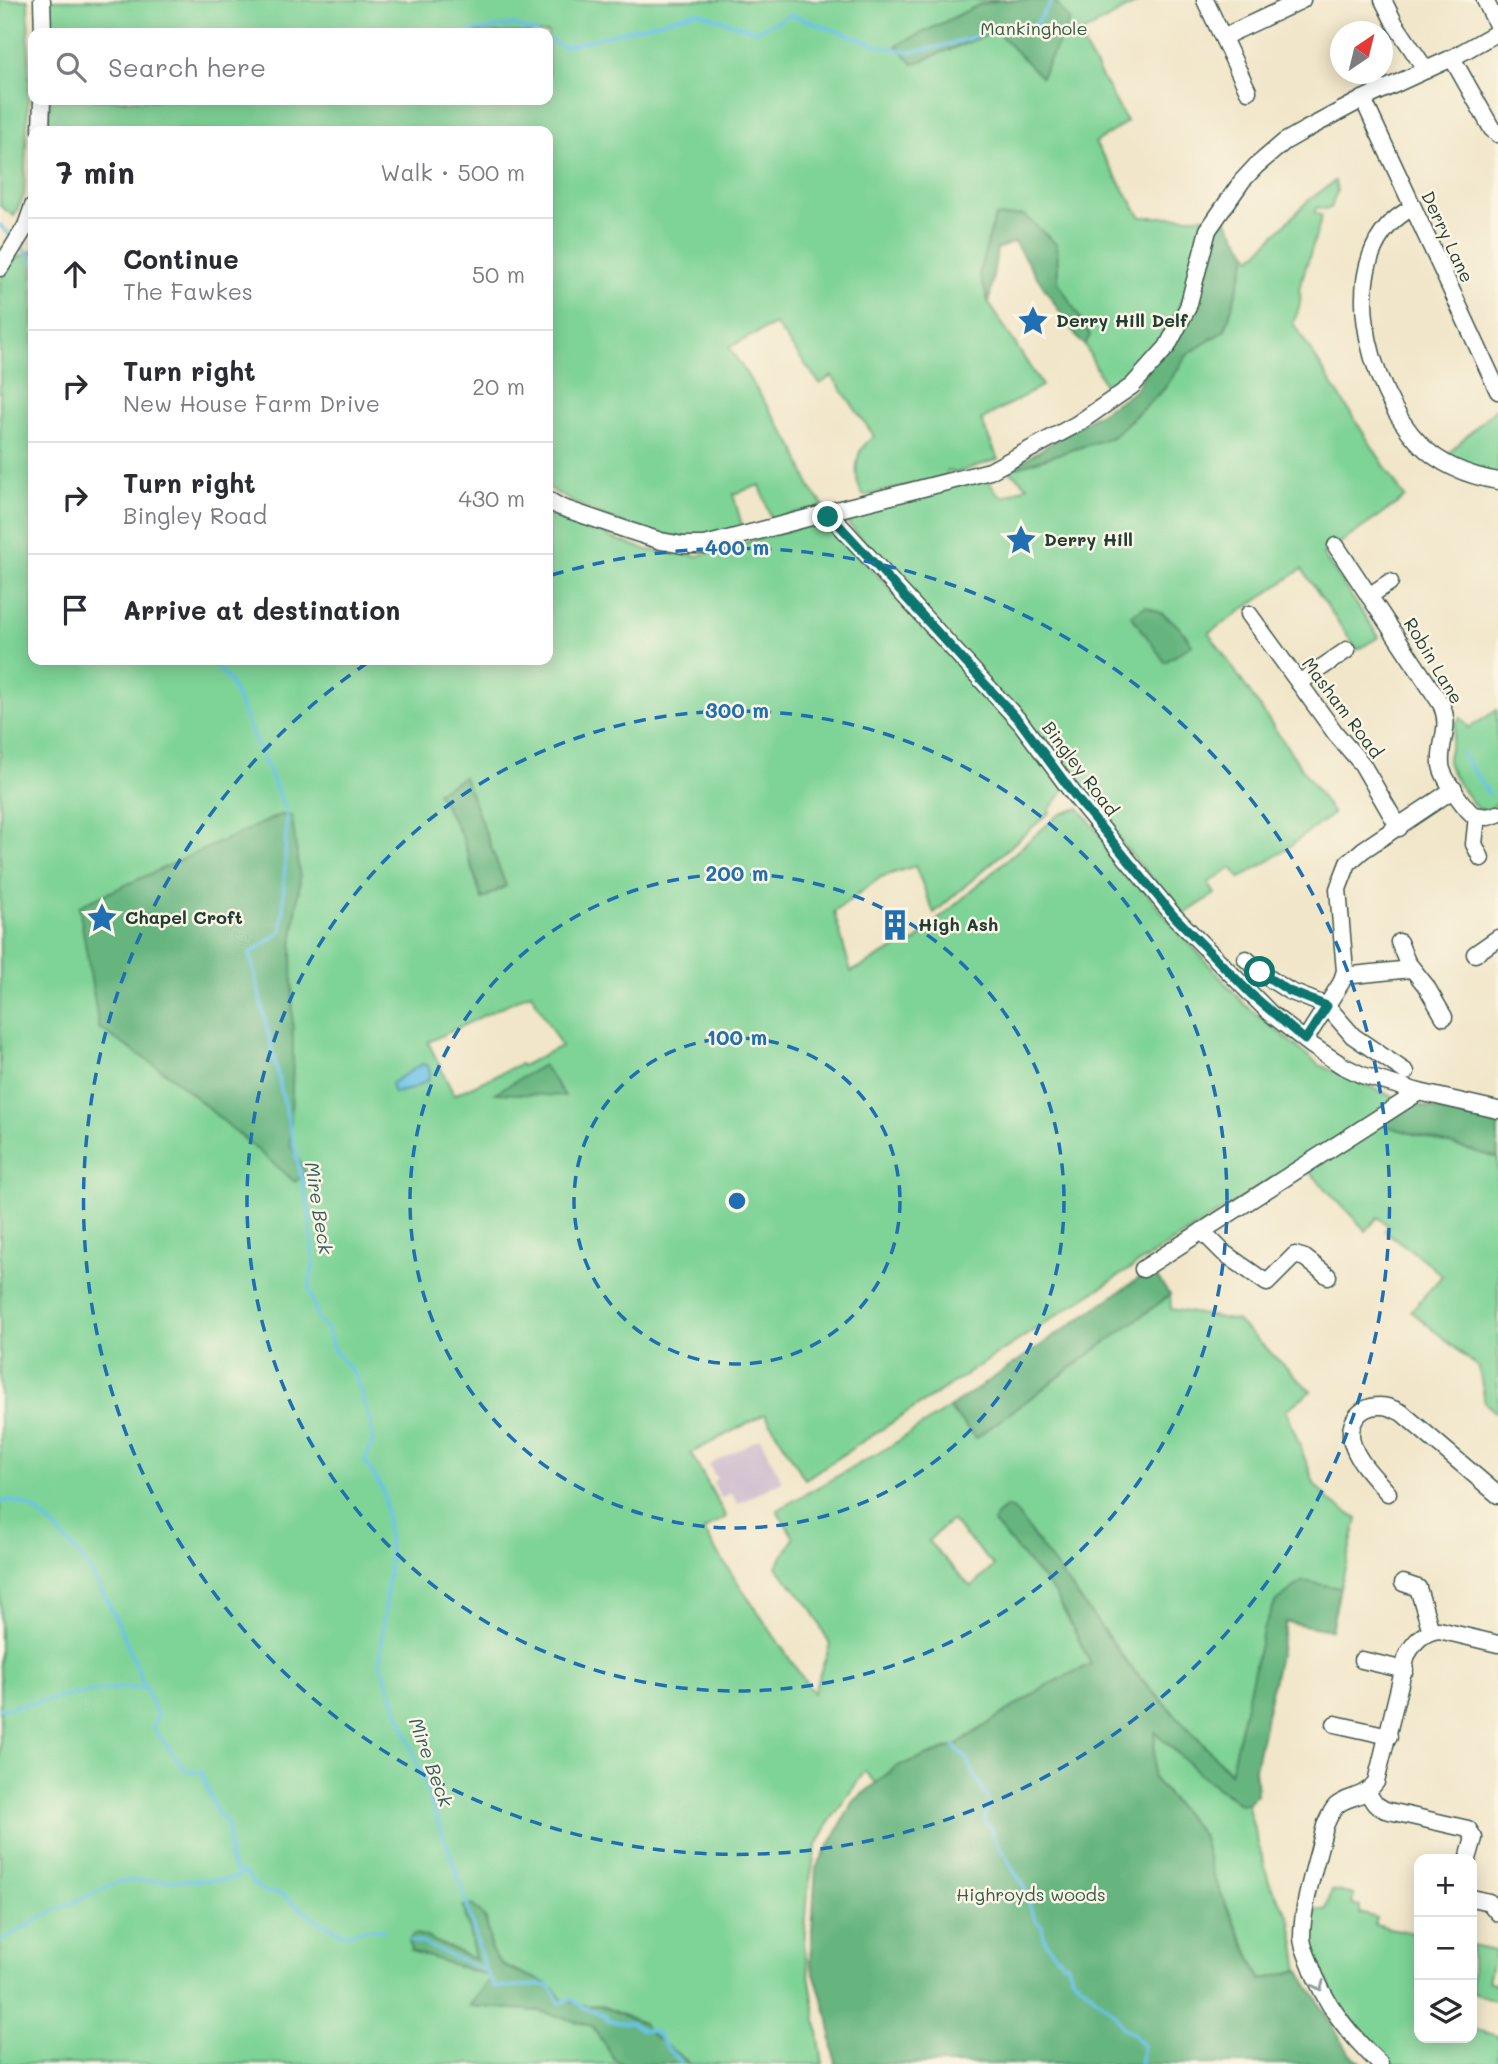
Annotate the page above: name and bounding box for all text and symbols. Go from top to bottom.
park label: Mankinghole [980,16,1088,40]
north arrow [1330,21,1393,84]
search box [28,28,553,105]
icon: search [52,48,90,86]
text: Search here [108,50,266,84]
text: 7 min [56,152,135,192]
text: Walk · 500 m [380,157,525,187]
street label: Derry Lane [1416,187,1480,286]
text: Continue [123,242,239,276]
icon: ahead [56,255,94,293]
text: 50 m [472,259,525,289]
text: The Fawkes [123,276,253,306]
place icon: Derry Hill Delf [1016,304,1050,338]
place label: Derry Hill Delf [1056,308,1188,332]
text: Turn right [123,354,256,388]
icon: right [56,367,94,405]
text: 20 m [472,371,525,401]
text: New House Farm Drive [123,388,380,418]
text: Turn right [123,466,256,500]
icon: right [56,479,94,517]
text: 430 m [458,483,525,513]
text: Bingley Road [123,500,267,530]
route end [812,501,843,532]
place icon: Derry Hill [1004,523,1038,557]
place label: Derry Hill [1044,527,1133,551]
text: 400 m [705,533,769,560]
icon: arrive [56,591,94,629]
text: Arrive at destination [123,593,400,627]
street label: Robin Lane [1399,613,1469,708]
street label: Masham Road [1297,652,1389,763]
text: 300 m [705,696,769,723]
street label: Bingley Road [1037,716,1124,821]
text: 200 m [706,859,768,886]
place icon: Chapel Croft [85,901,119,935]
place label: Chapel Croft [125,905,243,929]
building icon: High Ash [878,908,912,942]
place label: High Ash [918,912,998,936]
route start [1244,956,1275,987]
text: 100 m [707,1023,767,1050]
water label: Mire Beck [300,1160,339,1257]
centre of rings [725,1189,749,1213]
water label: Mire Beck [404,1714,459,1811]
map controls [1414,1854,1477,2043]
button: + [1414,1854,1477,1917]
park label: Highroyds woods [956,1882,1106,1906]
button: − [1414,1917,1477,1980]
one-way arrow [1311,1978,1325,1991]
button: layers [1414,1980,1477,2043]

